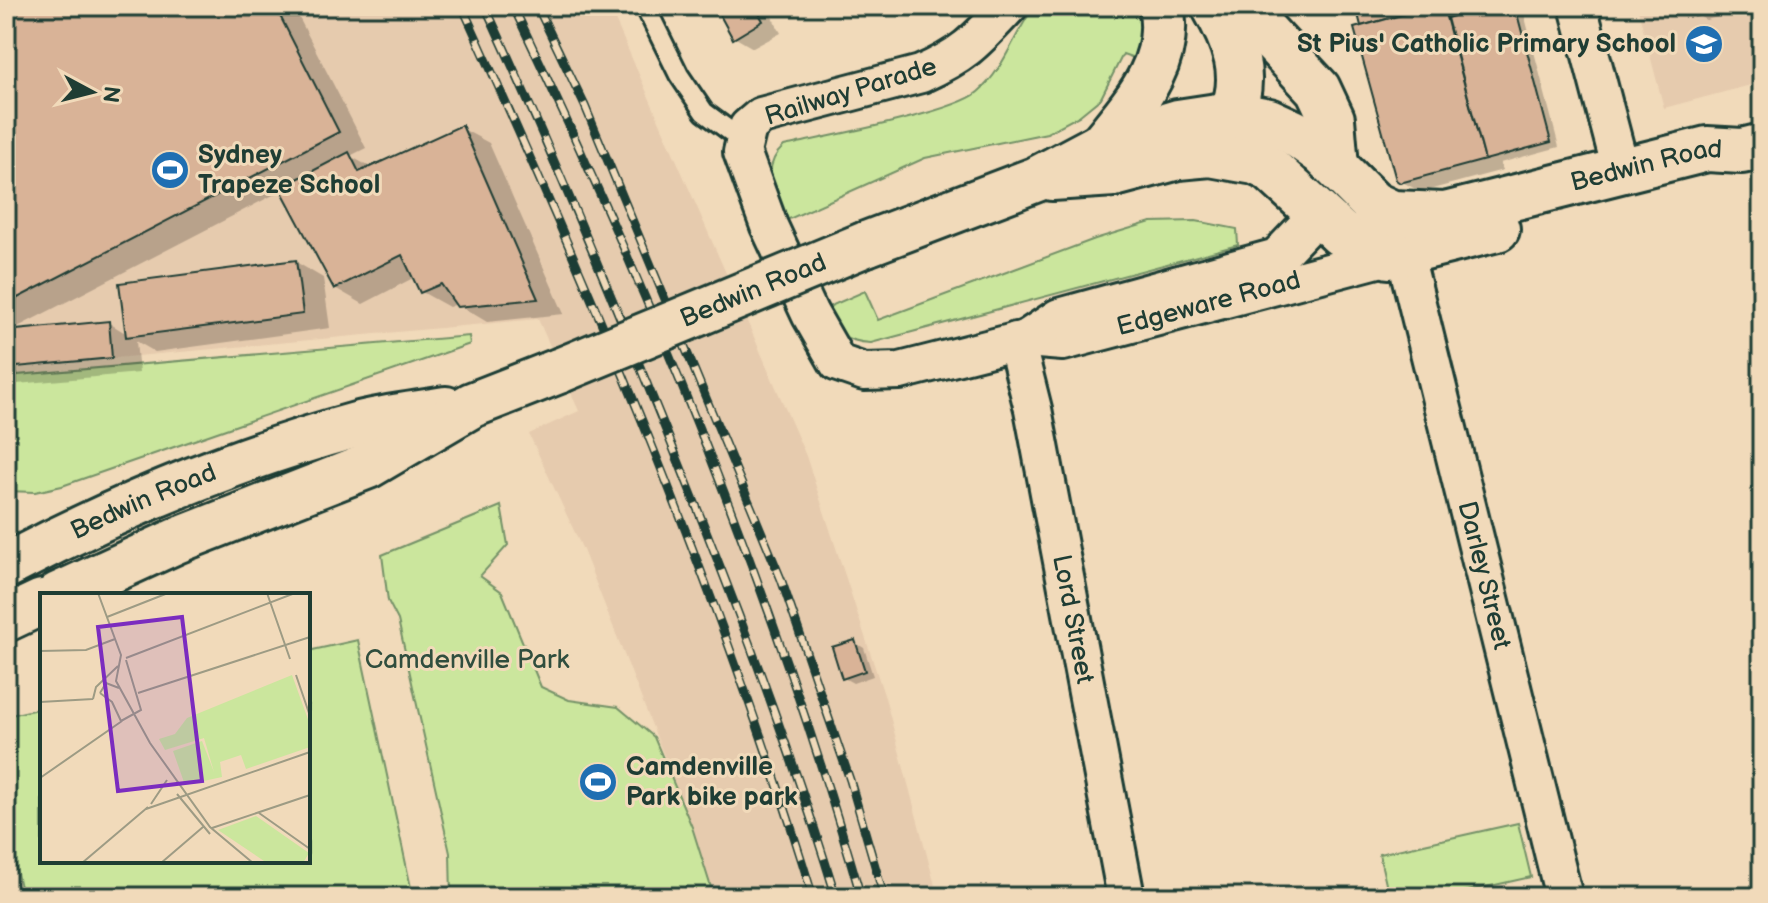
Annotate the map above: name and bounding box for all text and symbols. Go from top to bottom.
school or university icon: St Pius' Catholic Primary School [1683,23,1725,65]
place label: St Pius' Catholic Primary School [1297,29,1676,60]
street label: Railway Parade [761,51,941,133]
north arrow [52,52,132,132]
text: N [96,84,125,104]
street label: Bedwin Road [1567,134,1723,198]
place label: Sydney Trapeze School [198,140,380,201]
sports icon: Sydney Trapeze School [149,149,191,191]
street label: Bedwin Road [676,247,831,335]
street label: Edgeware Road [1113,265,1304,343]
street label: Bedwin Road [66,457,221,547]
street label: Darley Street [1451,498,1518,653]
street label: Lord Street [1046,552,1101,686]
inset map [40,593,310,863]
park label: Camdenville Park [365,645,569,676]
place label: Camdenville Park bike park [626,752,798,813]
sports icon: Camdenville Park bike park [577,761,619,803]

